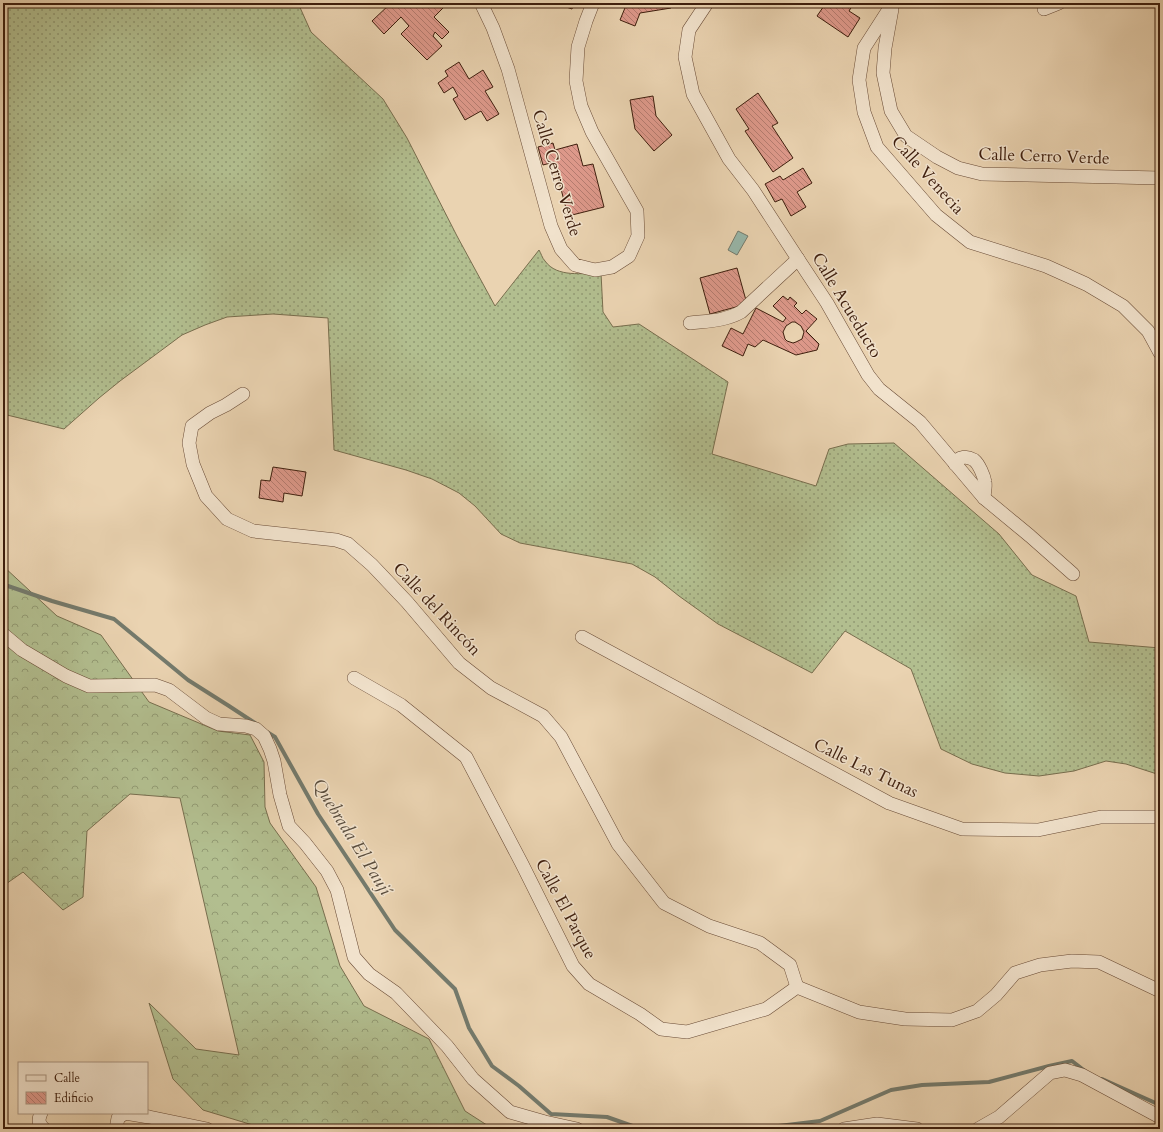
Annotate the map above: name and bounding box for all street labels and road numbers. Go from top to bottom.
street label: Calle Cerro Verde [527,107,587,239]
street label: Calle Venecia [886,131,970,220]
street label: Calle Cerro Verde [978,142,1110,170]
street label: Calle Acueducto [807,248,887,362]
street label: Calle del Rincón [388,557,486,661]
street label: Calle Las Tunas [810,733,922,803]
street label: Calle El Parque [530,855,602,963]

